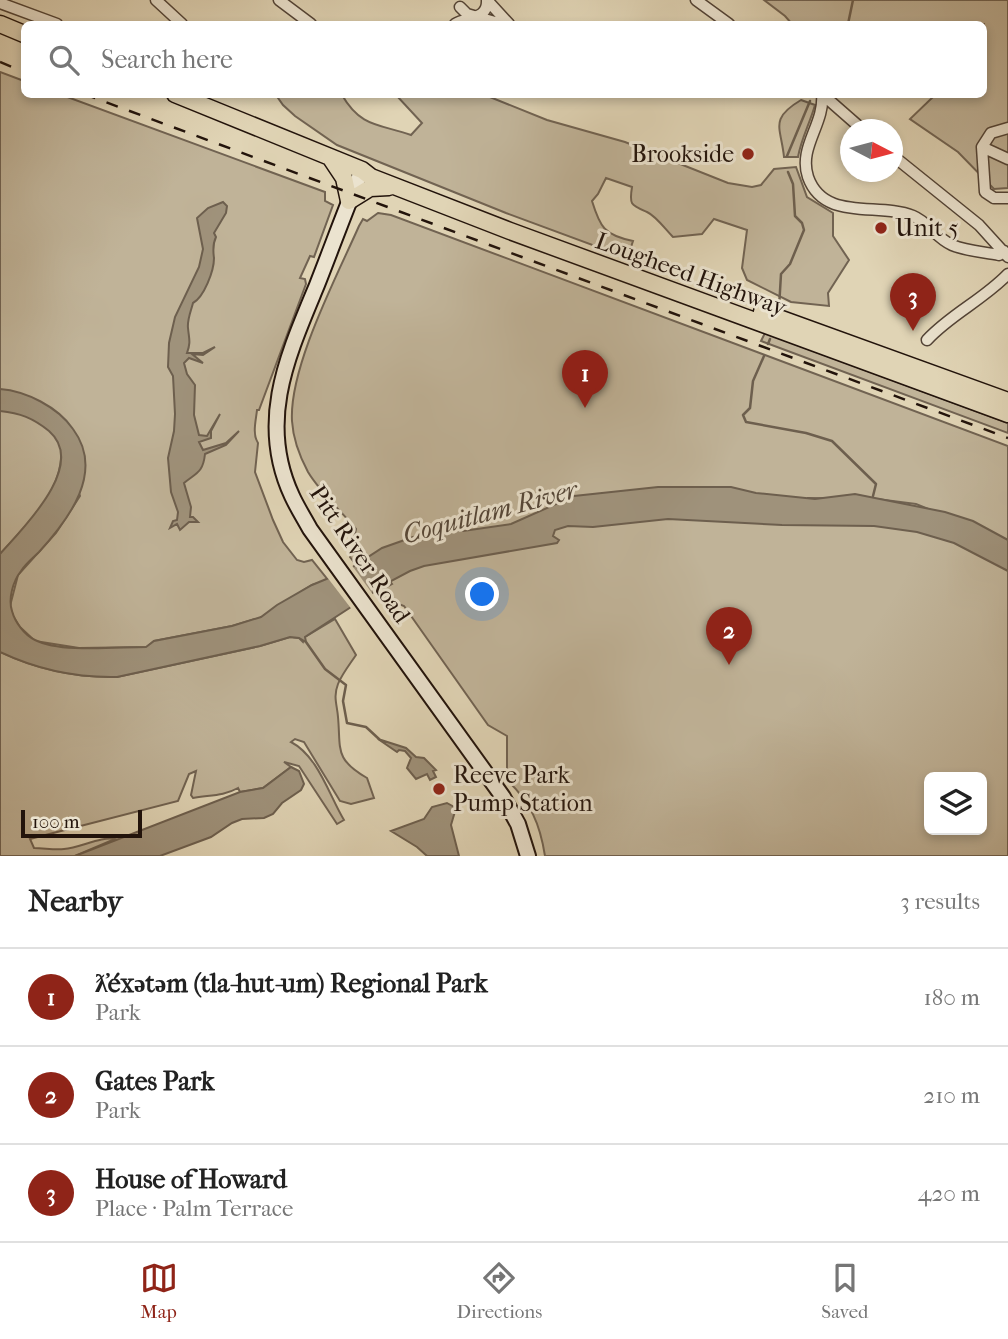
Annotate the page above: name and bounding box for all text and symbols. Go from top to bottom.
search box [21,21,987,98]
icon: search [45,41,83,79]
text: Search here [101,44,233,75]
north arrow [840,119,903,182]
place label: Brookside [631,140,734,168]
marker: Brookside [740,146,756,162]
place label: Unit 5 [895,214,959,242]
marker: Unit 5 [873,220,889,236]
street label: Lougheed Highway [592,226,791,322]
pin: 3 [890,273,936,331]
pin: 1 [562,350,608,408]
water label: Coquitlam River [399,473,583,550]
street label: Pitt River Road [304,480,417,629]
your location [465,577,499,611]
pin: 2 [706,607,752,665]
place label: Reeve Park Pump Station [453,761,593,817]
map controls [924,772,987,835]
button: layers [924,772,987,835]
marker: Reeve Park Pump Station [431,781,447,797]
scale bar [21,807,142,839]
text: 100 m [32,811,80,833]
text: Nearby [28,884,123,919]
text: 3 results [900,888,980,915]
text: ƛ̓éxətəm (tla-hut-um) Regional Park [95,968,488,999]
text: 1 [47,984,55,1011]
text: 180 m [923,984,980,1011]
text: Park [95,999,141,1026]
text: Gates Park [95,1066,214,1097]
text: 2 [45,1082,57,1109]
text: 210 m [923,1082,980,1109]
text: Park [95,1097,141,1124]
text: House of Howard [95,1164,287,1195]
text: 3 [46,1180,56,1207]
text: 420 m [918,1180,980,1207]
text: Place · Palm Terrace [95,1195,293,1222]
tab: Map [140,1259,178,1323]
tab: Directions [457,1259,542,1323]
tab: Saved [821,1259,868,1323]

